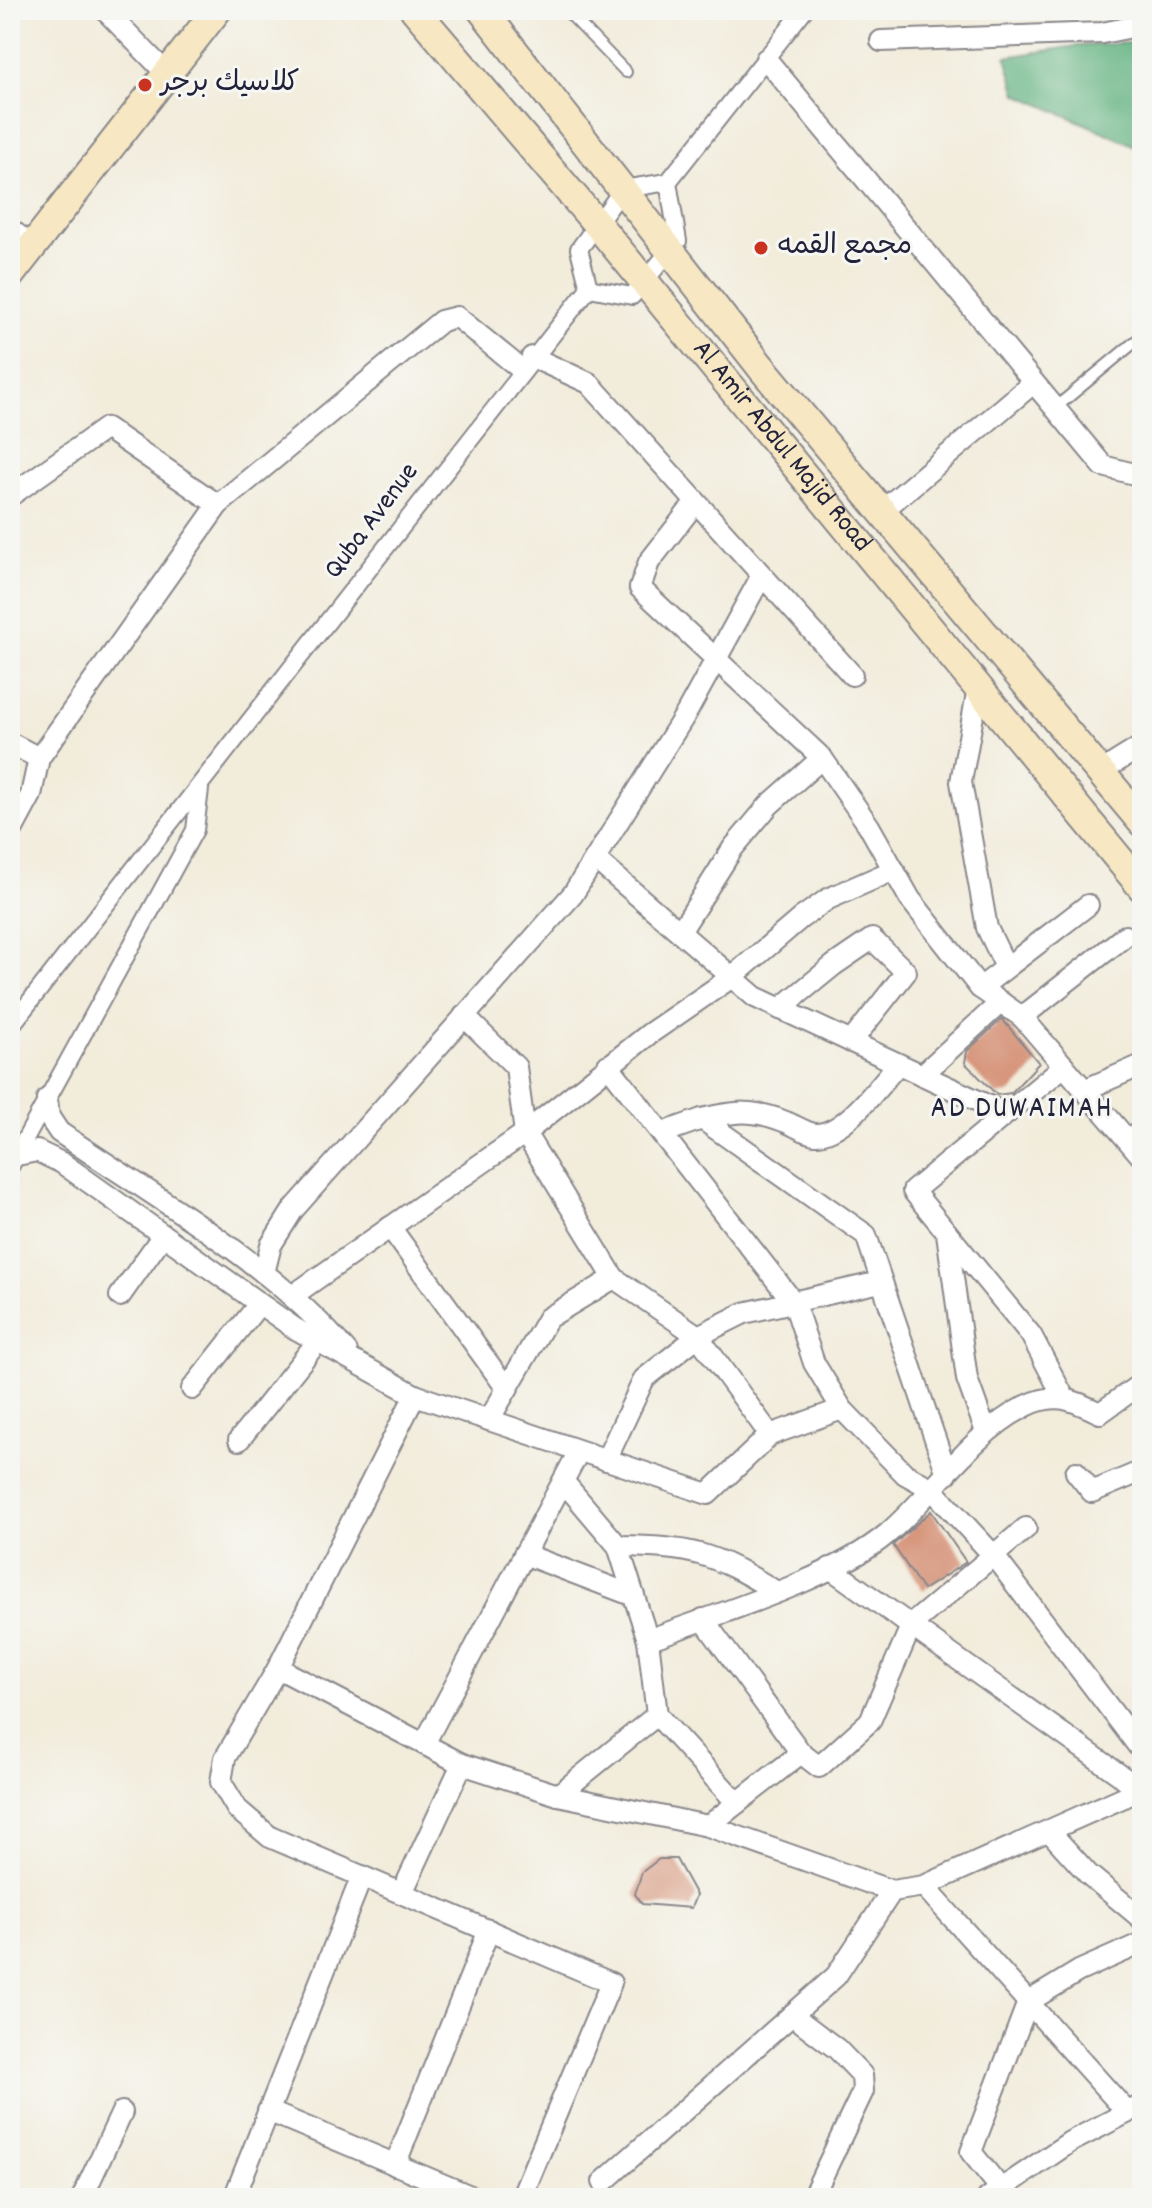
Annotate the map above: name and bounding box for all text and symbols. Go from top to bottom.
place label: كلاسيك برجر [159,65,300,105]
marker: كلاسيك برجر [136,76,154,94]
place label: مجمع القمه [777,228,912,268]
marker: مجمع القمه [752,239,770,257]
street label: Al Amir Abdul Majid Road [681,332,880,562]
street label: Quba Avenue [316,455,430,589]
district label: AD DUWAIMAH [931,1089,1113,1132]

